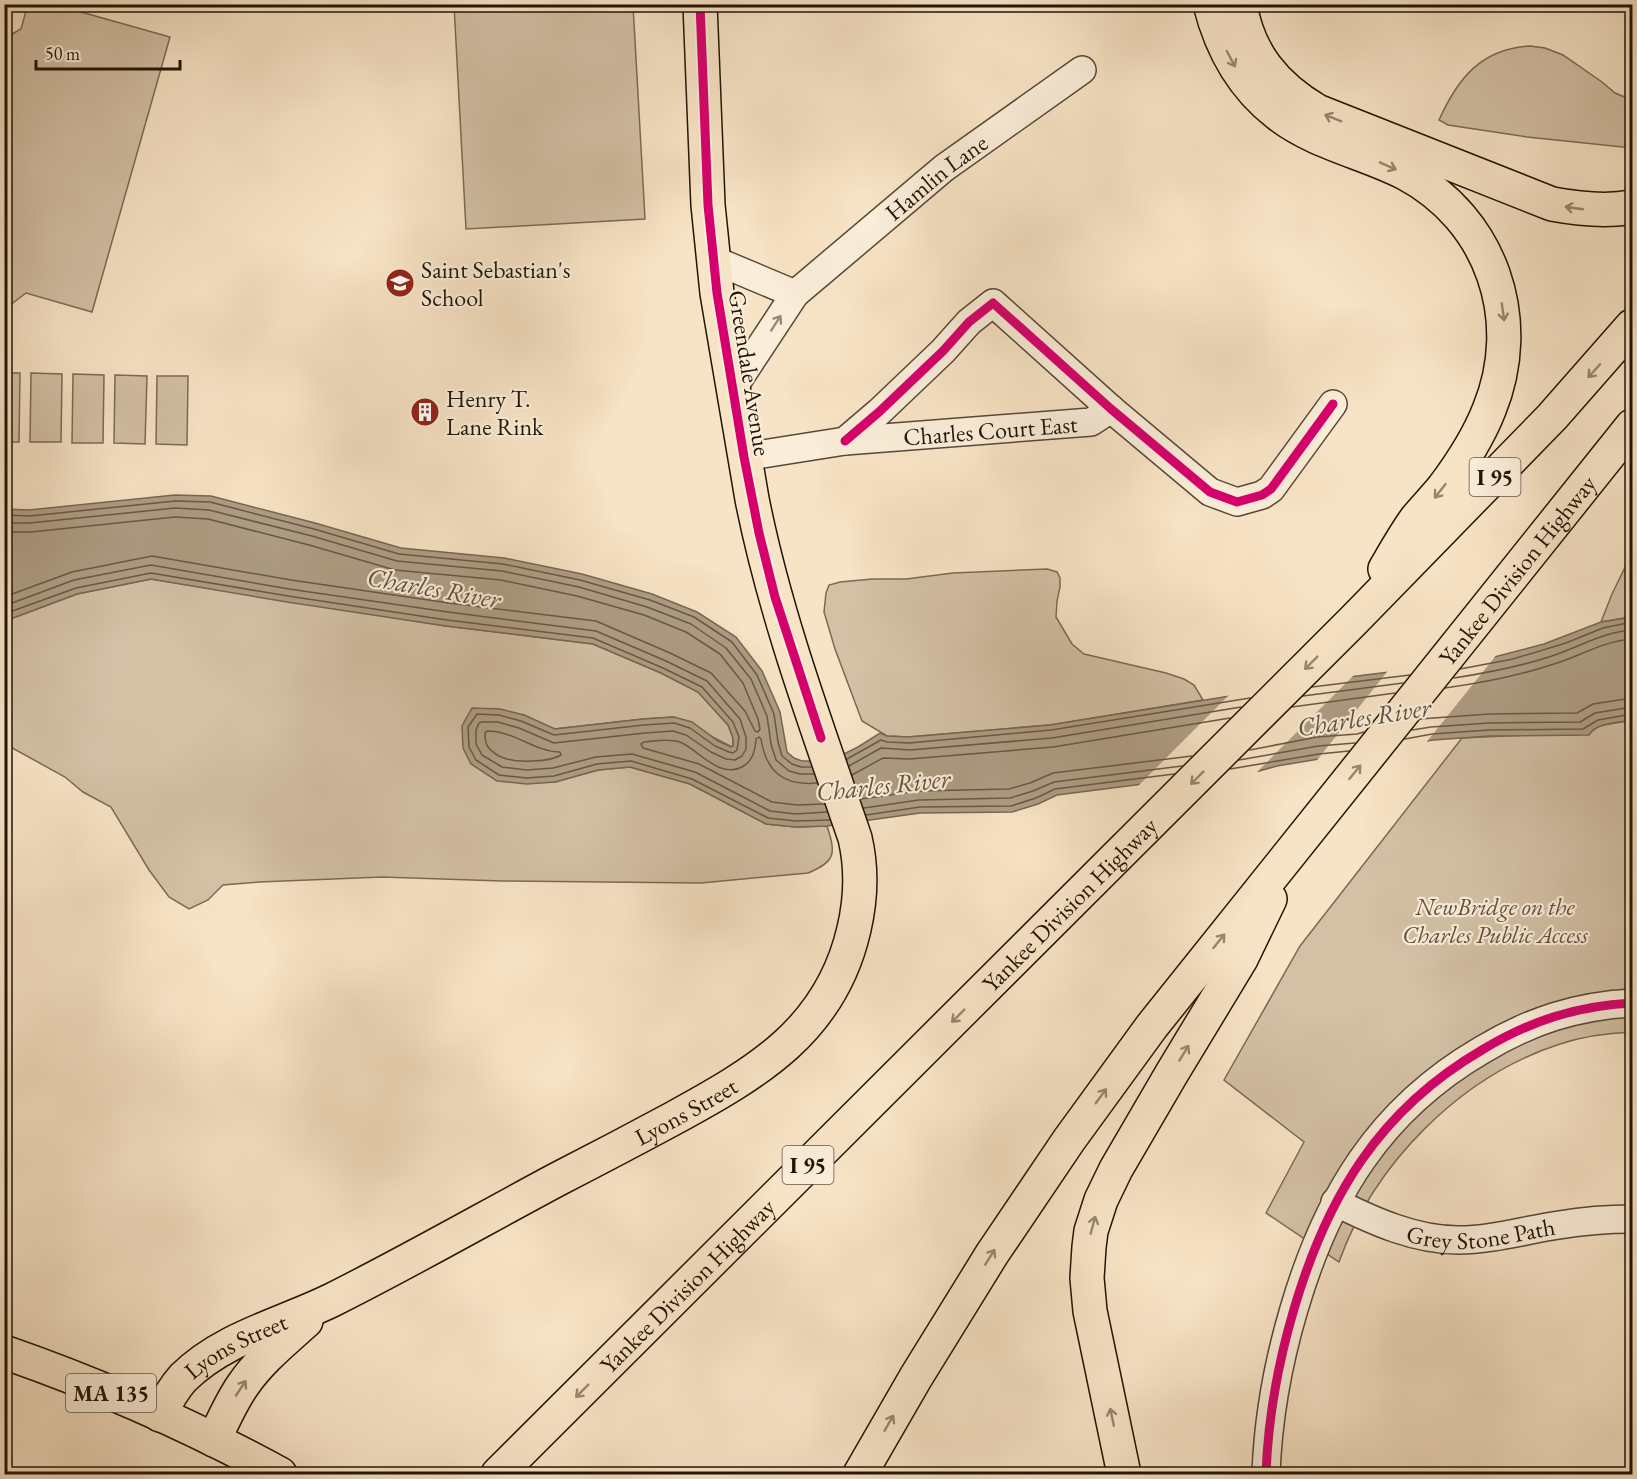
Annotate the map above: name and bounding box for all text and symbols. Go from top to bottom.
scale bar [36,33,180,71]
text: 50 m [45,42,80,65]
one-way arrow [1225,50,1237,67]
one-way arrow [1324,112,1343,123]
street label: Hamlin Lane [878,127,993,227]
one-way arrow [1379,160,1397,172]
one-way arrow [1565,202,1585,213]
place label: Saint Sebastian's School [421,254,571,313]
school or university icon: Saint Sebastian's School [384,267,416,299]
street label: Greendale Avenue [722,288,778,458]
one-way arrow [1497,302,1508,322]
one-way arrow [770,315,782,332]
one-way arrow [1587,363,1601,378]
place label: Henry T. Lane Rink [446,383,544,442]
building icon: Henry T. Lane Rink [409,396,441,428]
street label: Charles Court East [902,408,1079,452]
road number: I 95 [1470,458,1520,496]
street label: Yankee Division Highway [1431,468,1603,672]
one-way arrow [1433,483,1446,499]
water label: Charles River [365,560,504,617]
one-way arrow [1304,655,1319,670]
water label: Charles River [1295,689,1434,744]
water label: Charles River [814,761,953,809]
one-way arrow [1349,764,1362,780]
one-way arrow [1189,770,1204,785]
street label: Yankee Division Highway [975,810,1164,998]
park label: NewBridge on the Charles Public Access [1402,891,1588,950]
one-way arrow [1213,934,1226,950]
one-way arrow [951,1008,966,1023]
one-way arrow [1178,1045,1190,1062]
street label: Lyons Street [629,1070,743,1152]
one-way arrow [1094,1089,1107,1105]
road number: I 95 [782,1146,834,1184]
street label: Yankee Division Highway [593,1191,782,1379]
street label: Grey Stone Path [1403,1210,1557,1256]
one-way arrow [1088,1216,1100,1235]
one-way arrow [984,1249,996,1266]
street label: Lyons Street [177,1305,292,1386]
road number: MA 135 [66,1374,156,1412]
one-way arrow [235,1380,247,1397]
one-way arrow [575,1383,590,1398]
one-way arrow [1106,1408,1117,1428]
one-way arrow [884,1415,895,1433]

